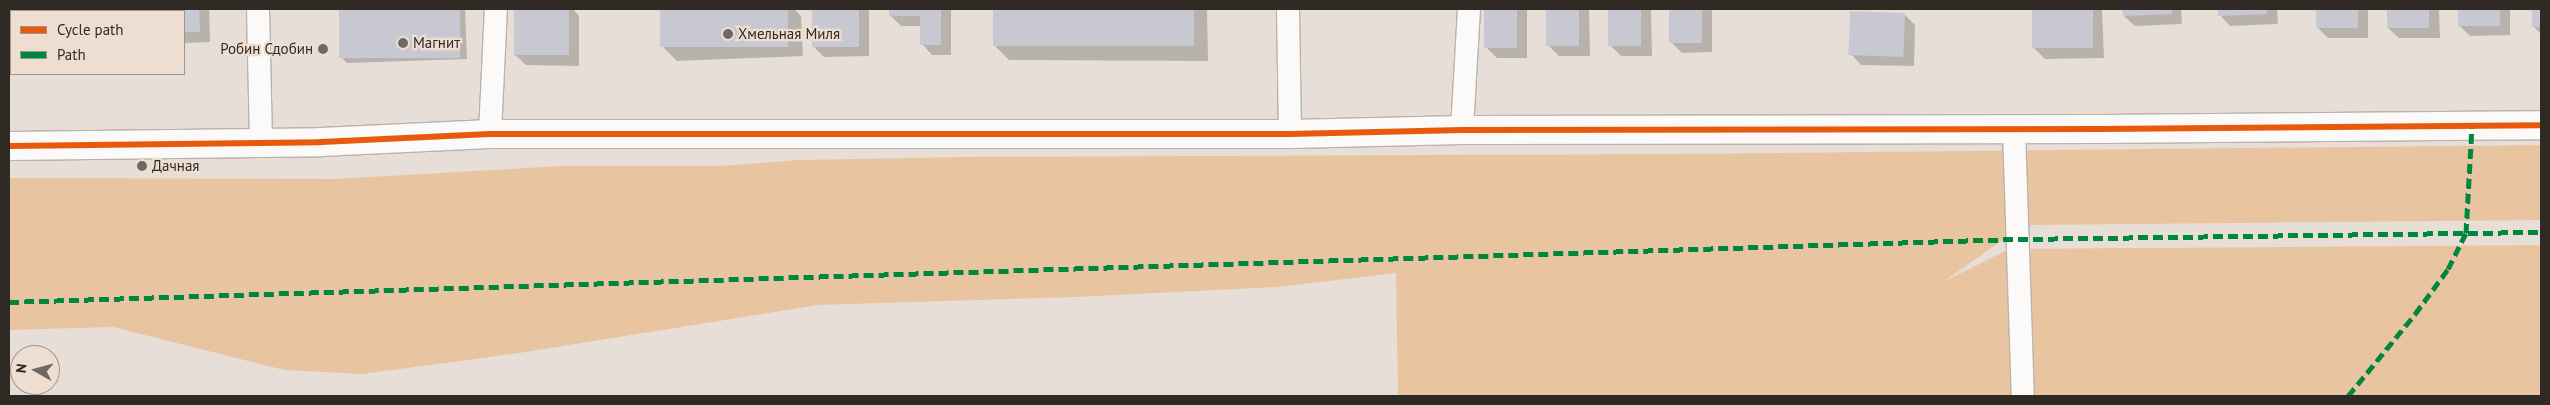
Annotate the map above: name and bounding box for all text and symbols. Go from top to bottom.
legend [10,10,185,75]
text: Cycle path [57,20,123,39]
place label: Хмельная Миля [738,25,840,43]
marker: Хмельная Миля [722,28,734,40]
place label: Магнит [413,34,460,52]
marker: Магнит [397,37,409,49]
place label: Робин Сдобин [220,40,313,58]
marker: Робин Сдобин [317,43,329,55]
text: Path [57,45,86,64]
place label: Дачная [152,157,199,175]
marker: Дачная [136,160,148,172]
north arrow [10,345,60,395]
text: N [12,363,31,374]

